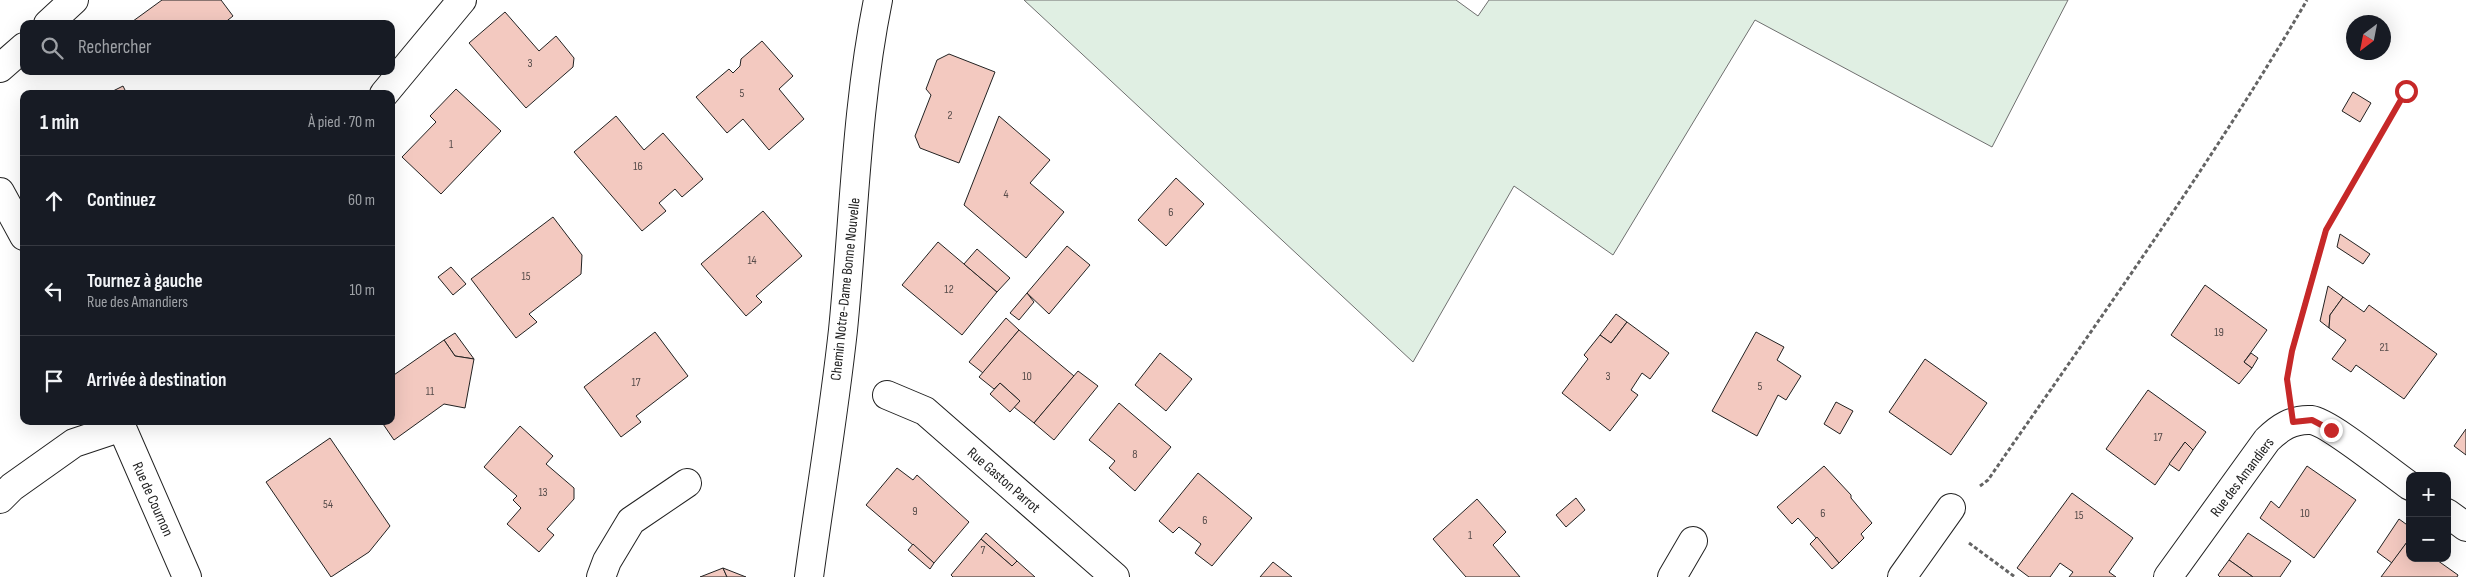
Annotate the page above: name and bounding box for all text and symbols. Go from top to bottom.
north arrow [2346,15,2391,60]
search box [20,20,395,75]
icon: search [38,34,66,62]
text: Rechercher [78,36,152,59]
house number: 3 [527,56,533,71]
route start [2395,80,2418,103]
house number: 5 [740,86,745,101]
house number: 2 [948,108,953,123]
text: 1 min [40,110,79,135]
text: À pied · 70 m [308,113,375,132]
house number: 1 [449,137,454,152]
house number: 16 [633,159,643,174]
icon: ahead [40,187,68,215]
house number: 4 [1003,187,1009,202]
text: Continuez [87,189,156,212]
text: 60 m [348,191,375,210]
street label: Chemin Notre-Dame Bonne Nouvelle [826,197,865,381]
house number: 6 [1168,205,1174,220]
house number: 14 [747,253,757,268]
house number: 15 [521,269,531,284]
text: Tournez à gauche [87,270,203,293]
icon: left [40,277,68,305]
text: 10 m [349,281,375,300]
house number: 12 [944,282,954,297]
text: Rue des Amandiers [87,293,188,312]
house number: 19 [2214,325,2224,340]
house number: 21 [2379,340,2389,355]
icon: arrive [40,367,68,395]
text: Arrivée à destination [87,369,227,392]
house number: 10 [1022,369,1032,384]
house number: 3 [1605,369,1611,384]
house number: 17 [632,375,641,390]
house number: 5 [1758,379,1763,394]
house number: 11 [426,384,435,399]
route end [2320,419,2343,442]
house number: 17 [2154,430,2163,445]
street label: Rue des Amandiers [2206,434,2278,521]
street label: Rue Gaston Parrot [963,443,1044,518]
house number: 8 [1132,447,1138,462]
street label: Rue de Cournon [128,459,177,539]
map controls [2406,472,2451,562]
button: + [2406,472,2451,517]
house number: 13 [538,485,548,500]
house number: 54 [323,497,333,512]
house number: 9 [912,504,918,519]
house number: 6 [1820,506,1826,521]
house number: 10 [2300,506,2310,521]
house number: 15 [2074,508,2084,523]
house number: 6 [1202,513,1208,528]
button: − [2406,517,2451,562]
house number: 1 [1468,528,1473,543]
house number: 7 [981,543,986,558]

